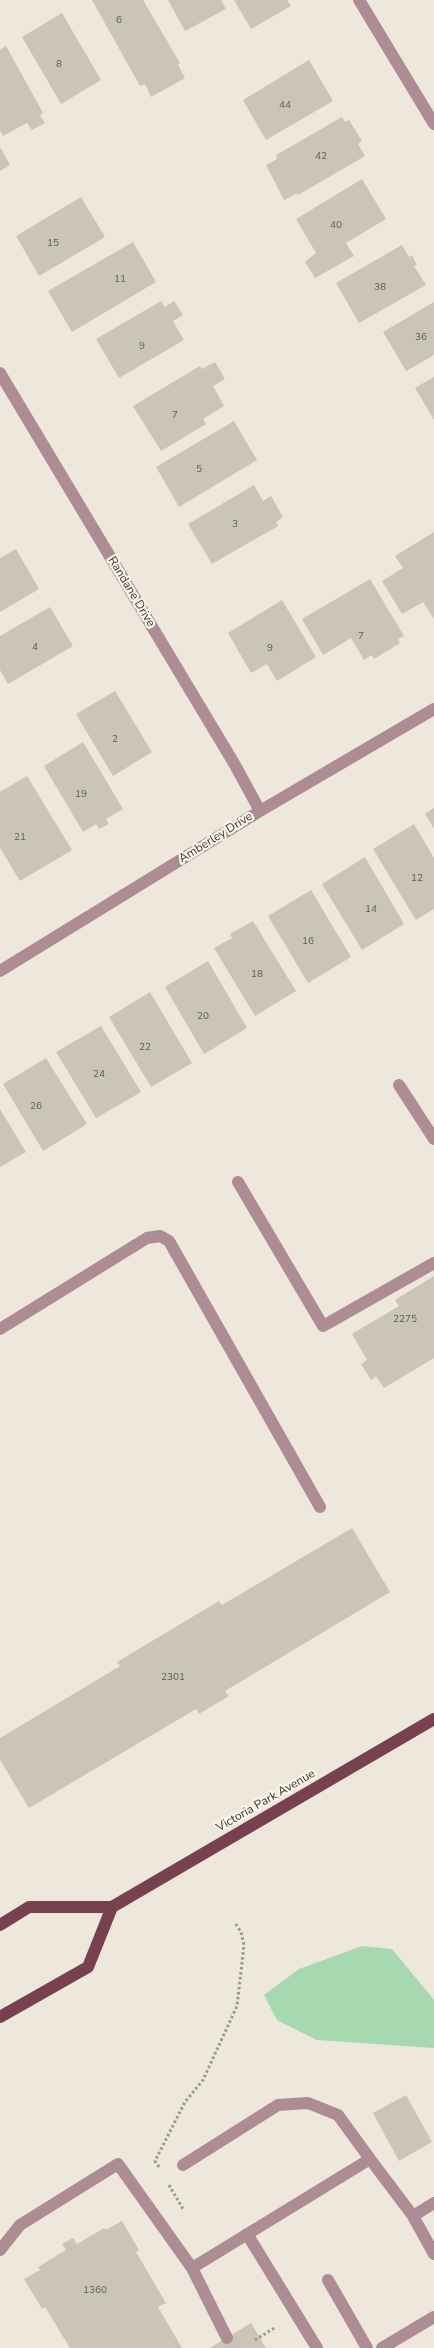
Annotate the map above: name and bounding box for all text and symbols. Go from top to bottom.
house number: 6 [116,15,122,27]
house number: 8 [56,59,62,71]
house number: 44 [279,100,291,112]
house number: 42 [315,151,327,163]
house number: 40 [330,220,342,232]
house number: 15 [47,238,59,250]
house number: 11 [114,274,126,286]
house number: 38 [374,282,386,294]
house number: 36 [415,332,427,344]
house number: 9 [139,341,145,353]
house number: 7 [172,410,178,422]
house number: 5 [196,464,202,476]
house number: 3 [232,519,238,531]
street label: Randane Drive [104,554,158,630]
house number: 7 [358,631,364,643]
house number: 4 [32,642,38,654]
house number: 9 [267,643,273,655]
house number: 2 [112,734,118,746]
house number: 19 [75,789,87,801]
street label: Amberley Drive [176,810,256,866]
house number: 21 [14,832,26,844]
house number: 12 [411,873,423,885]
house number: 14 [365,904,377,916]
house number: 16 [302,936,314,948]
house number: 18 [251,969,263,981]
house number: 20 [197,1011,209,1023]
house number: 22 [139,1042,151,1054]
house number: 24 [93,1069,105,1081]
house number: 26 [30,1101,42,1113]
house number: 2275 [393,1314,417,1326]
house number: 2301 [161,1672,185,1684]
street label: Victoria Park Avenue [214,1767,318,1835]
house number: 1360 [83,2285,107,2297]

